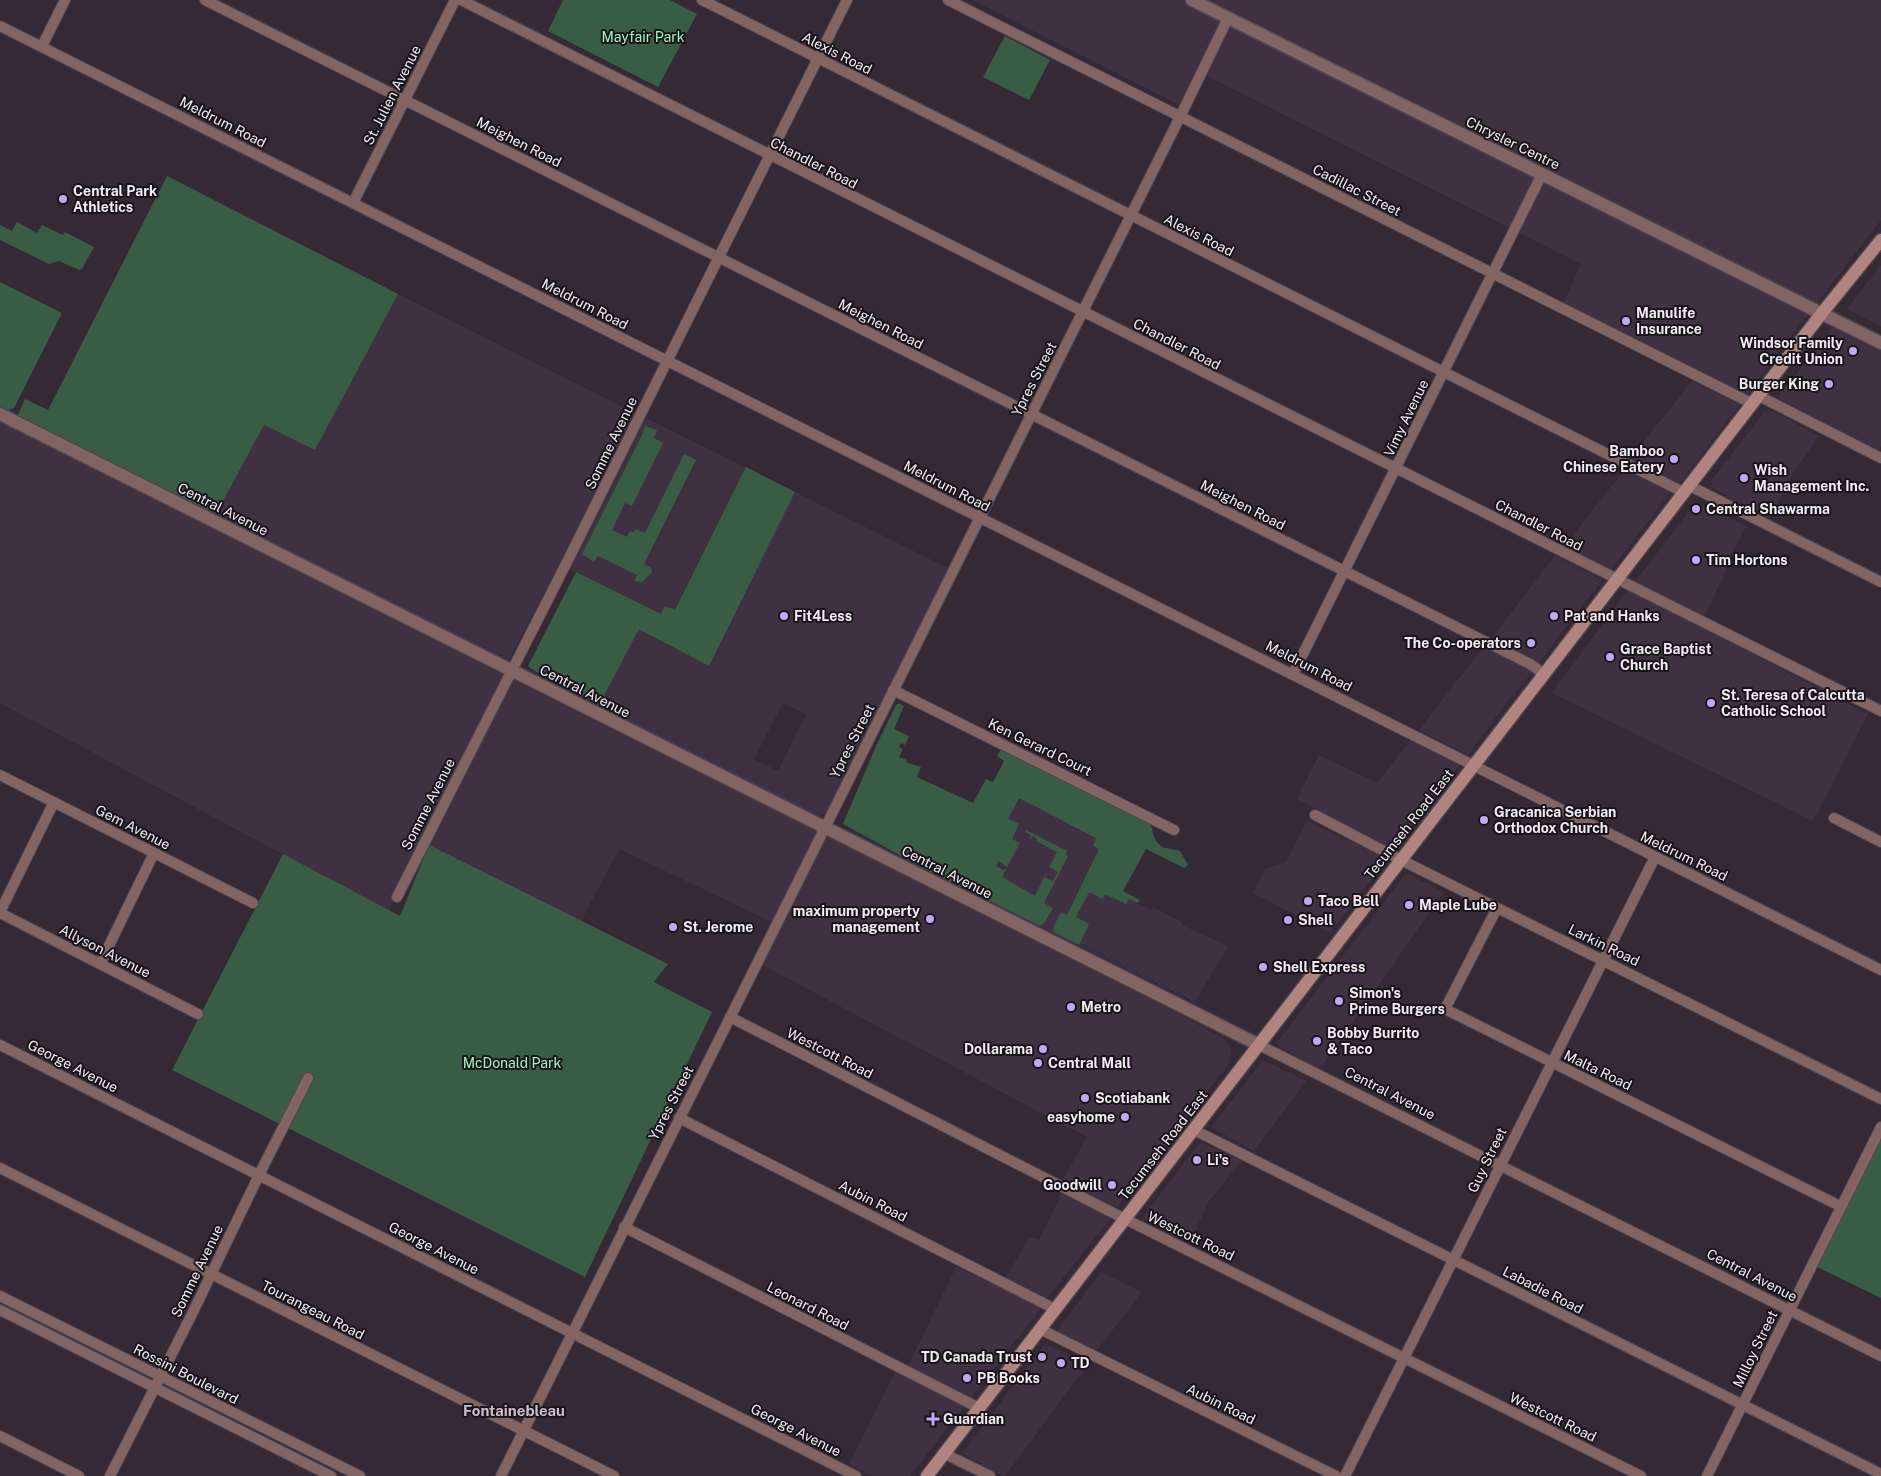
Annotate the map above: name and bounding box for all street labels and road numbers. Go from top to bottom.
street label: Alexis Road [799,29,875,77]
street label: St. Julien Avenue [360,42,424,148]
street label: Meldrum Road [177,93,269,151]
street label: Chrysler Centre [1463,113,1563,173]
street label: Meighen Road [474,114,564,170]
street label: Chandler Road [768,134,860,192]
street label: Cadillac Street [1310,161,1404,219]
street label: Alexis Road [1161,211,1237,259]
street label: Meldrum Road [539,275,631,333]
street label: Meighen Road [836,296,926,352]
street label: Chandler Road [1131,315,1223,373]
street label: Ypres Street [1008,339,1060,419]
street label: Vimy Avenue [1380,377,1432,459]
street label: Somme Avenue [582,394,640,492]
street label: Meldrum Road [901,457,993,515]
street label: Meighen Road [1198,477,1288,533]
street label: Central Avenue [175,479,271,539]
street label: Chandler Road [1493,496,1585,554]
street label: Meldrum Road [1263,637,1355,695]
street label: Central Avenue [537,661,633,721]
street label: Ypres Street [826,701,878,781]
street label: Ken Gerard Court [986,715,1094,779]
street label: Somme Avenue [398,755,458,853]
street label: Tecumseh Road East [1361,766,1457,882]
street label: Gem Avenue [93,801,173,853]
street label: Meldrum Road [1638,828,1730,884]
street label: Central Avenue [899,842,995,902]
street label: Allyson Avenue [57,921,153,981]
street label: Larkin Road [1566,921,1642,969]
street label: Westcott Road [784,1024,876,1082]
street label: George Avenue [25,1036,121,1096]
street label: Malta Road [1561,1047,1635,1093]
street label: Ypres Street [645,1063,697,1143]
street label: Central Avenue [1342,1063,1438,1123]
street label: Tecumseh Road East [1115,1087,1211,1203]
street label: Guy Street [1464,1125,1510,1195]
street label: Aubin Road [836,1177,910,1225]
street label: Westcott Road [1145,1208,1237,1264]
street label: George Avenue [386,1218,482,1278]
street label: Somme Avenue [168,1222,226,1320]
street label: Central Avenue [1704,1245,1800,1305]
street label: Labadie Road [1500,1263,1586,1317]
street label: Tourangeau Road [259,1277,367,1343]
street label: Leonard Road [764,1279,852,1333]
street label: Milloy Street [1730,1308,1780,1390]
street label: Rossini Boulevard [131,1341,241,1407]
street label: Aubin Road [1184,1380,1258,1428]
street label: Westcott Road [1507,1389,1599,1445]
street label: George Avenue [748,1400,844,1460]

